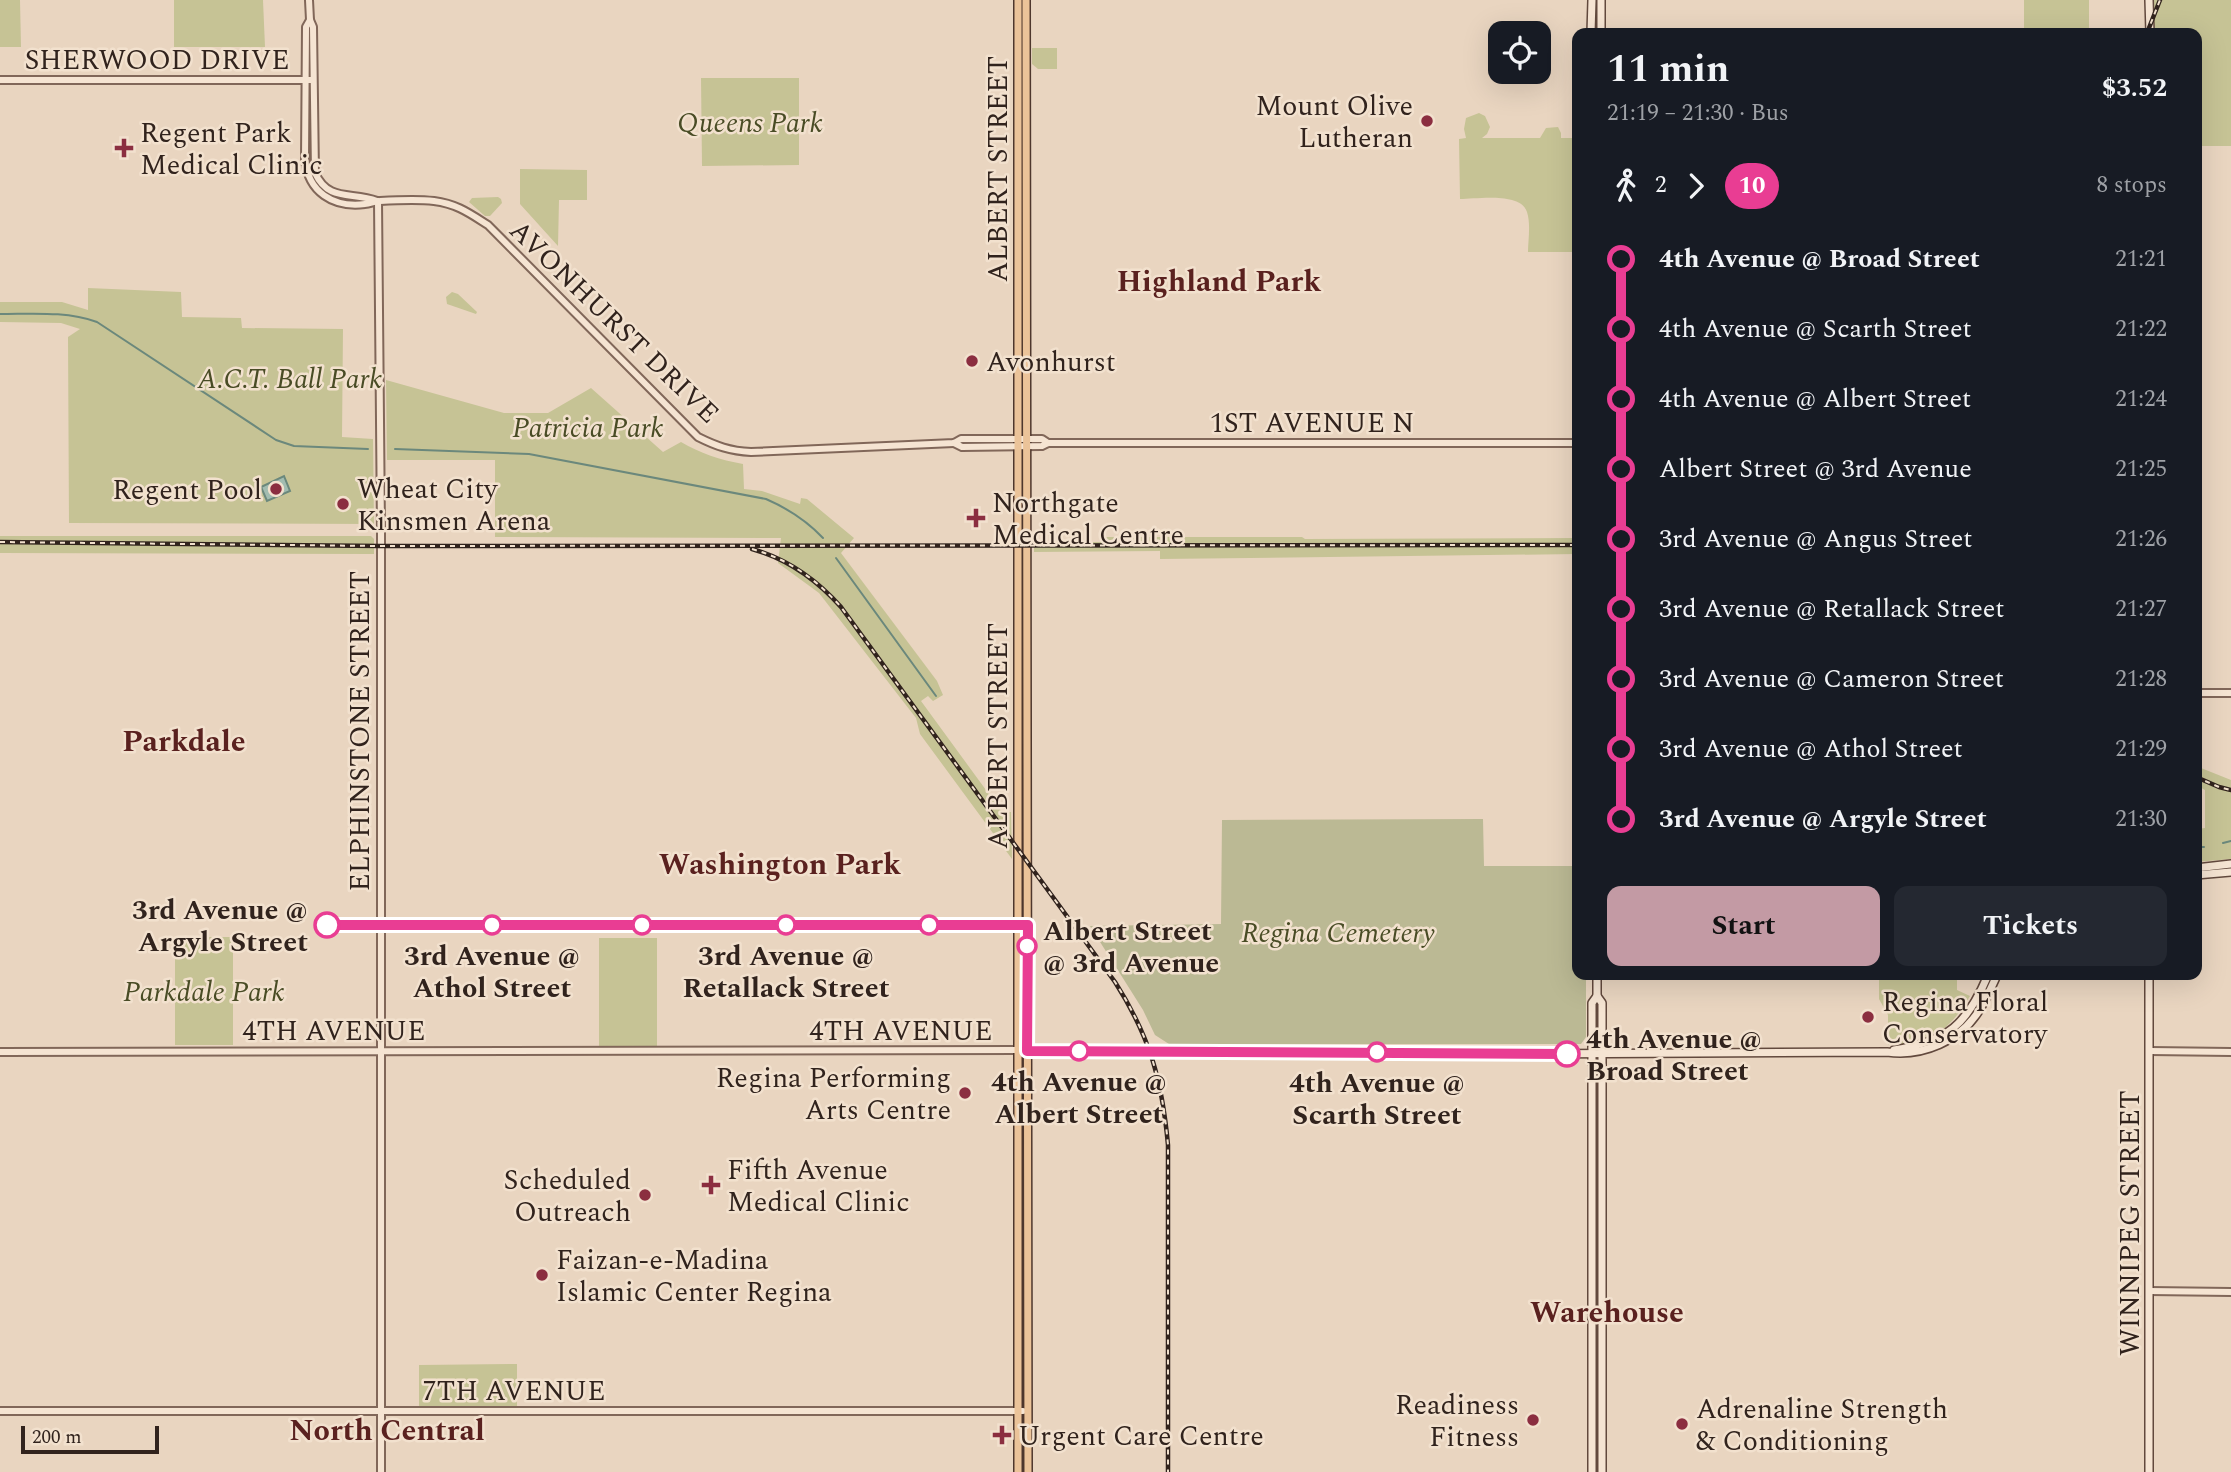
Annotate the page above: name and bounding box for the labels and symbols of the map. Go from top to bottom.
street label: SHERWOOD DRIVE [24,39,290,82]
street label: ALBERT STREET [977,56,1020,282]
place label: Mount Olive Lutheran [1256,85,1413,160]
park label: Queens Park [677,102,823,145]
place label: Regent Park Medical Clinic [140,112,323,187]
marker: Mount Olive Lutheran [1419,113,1435,129]
marker: Regent Park Medical Clinic [114,138,134,158]
street label: AVONHURST DRIVE [499,210,729,434]
district label: Highland Park [1117,259,1321,305]
place label: Avonhurst [986,341,1116,384]
marker: Avonhurst [964,353,980,369]
park label: A.C.T. Ball Park [197,358,382,401]
street label: 1ST AVENUE N [1210,402,1414,445]
park label: Patricia Park [512,407,664,450]
place label: Wheat City Kinsmen Arena [357,468,551,543]
place label: Regent Pool [112,469,262,512]
marker: Regent Pool [268,481,284,497]
place label: Northgate Medical Centre [992,482,1184,557]
marker: Wheat City Kinsmen Arena [335,496,351,512]
marker: Northgate Medical Centre [966,508,986,528]
street label: ELPHINSTONE STREET [339,571,382,891]
street label: ALBERT STREET [977,623,1020,849]
district label: Parkdale [122,719,246,765]
district label: Washington Park [659,842,901,888]
place label: 3rd Avenue @ Argyle Street [132,889,308,964]
place label: Albert Street @ 3rd Avenue [1043,910,1219,985]
marker: 3rd Avenue @ Argyle Street [314,912,340,938]
park label: Regina Cemetery [1241,912,1435,955]
marker: 3rd Avenue @ Athol Street [482,915,502,935]
unlabelled marker [632,915,652,935]
marker: 3rd Avenue @ Retallack Street [776,915,796,935]
unlabelled marker [919,915,939,935]
place label: 3rd Avenue @ Athol Street [404,935,580,1010]
place label: 3rd Avenue @ Retallack Street [682,935,890,1010]
marker: Albert Street @ 3rd Avenue [1017,936,1037,956]
park label: Parkdale Park [123,971,285,1014]
place label: Regina Floral Conservatory [1882,981,2049,1056]
marker: Regina Floral Conservatory [1860,1009,1876,1025]
street label: 4TH AVENUE [242,1010,426,1053]
street label: 4TH AVENUE [809,1010,993,1053]
place label: 4th Avenue @ Broad Street [1586,1018,1762,1093]
marker: 4th Avenue @ Albert Street [1069,1041,1089,1061]
marker: 4th Avenue @ Broad Street [1554,1041,1580,1067]
marker: 4th Avenue @ Scarth Street [1367,1042,1387,1062]
place label: Regina Performing Arts Centre [716,1057,951,1132]
place label: 4th Avenue @ Albert Street [991,1061,1167,1136]
place label: 4th Avenue @ Scarth Street [1289,1062,1465,1137]
marker: Regina Performing Arts Centre [957,1085,973,1101]
street label: WINNIPEG STREET [2109,1090,2152,1356]
place label: Fifth Avenue Medical Clinic [727,1149,910,1224]
place label: Scheduled Outreach [504,1159,631,1234]
marker: Fifth Avenue Medical Clinic [701,1175,721,1195]
marker: Scheduled Outreach [637,1187,653,1203]
place label: Faizan-e-Madina Islamic Center Regina [556,1239,832,1314]
marker: Faizan-e-Madina Islamic Center Regina [534,1267,550,1283]
district label: Warehouse [1530,1290,1684,1336]
street label: 7TH AVENUE [422,1370,606,1413]
place label: Readiness Fitness [1395,1384,1519,1459]
place label: Adrenaline Strength & Conditioning [1696,1388,1948,1463]
district label: North Central [289,1408,485,1454]
marker: Readiness Fitness [1525,1412,1541,1428]
place label: Urgent Care Centre [1018,1415,1264,1458]
marker: Adrenaline Strength & Conditioning [1674,1416,1690,1432]
scale bar [21,1423,159,1455]
marker: Urgent Care Centre [992,1425,1012,1445]

